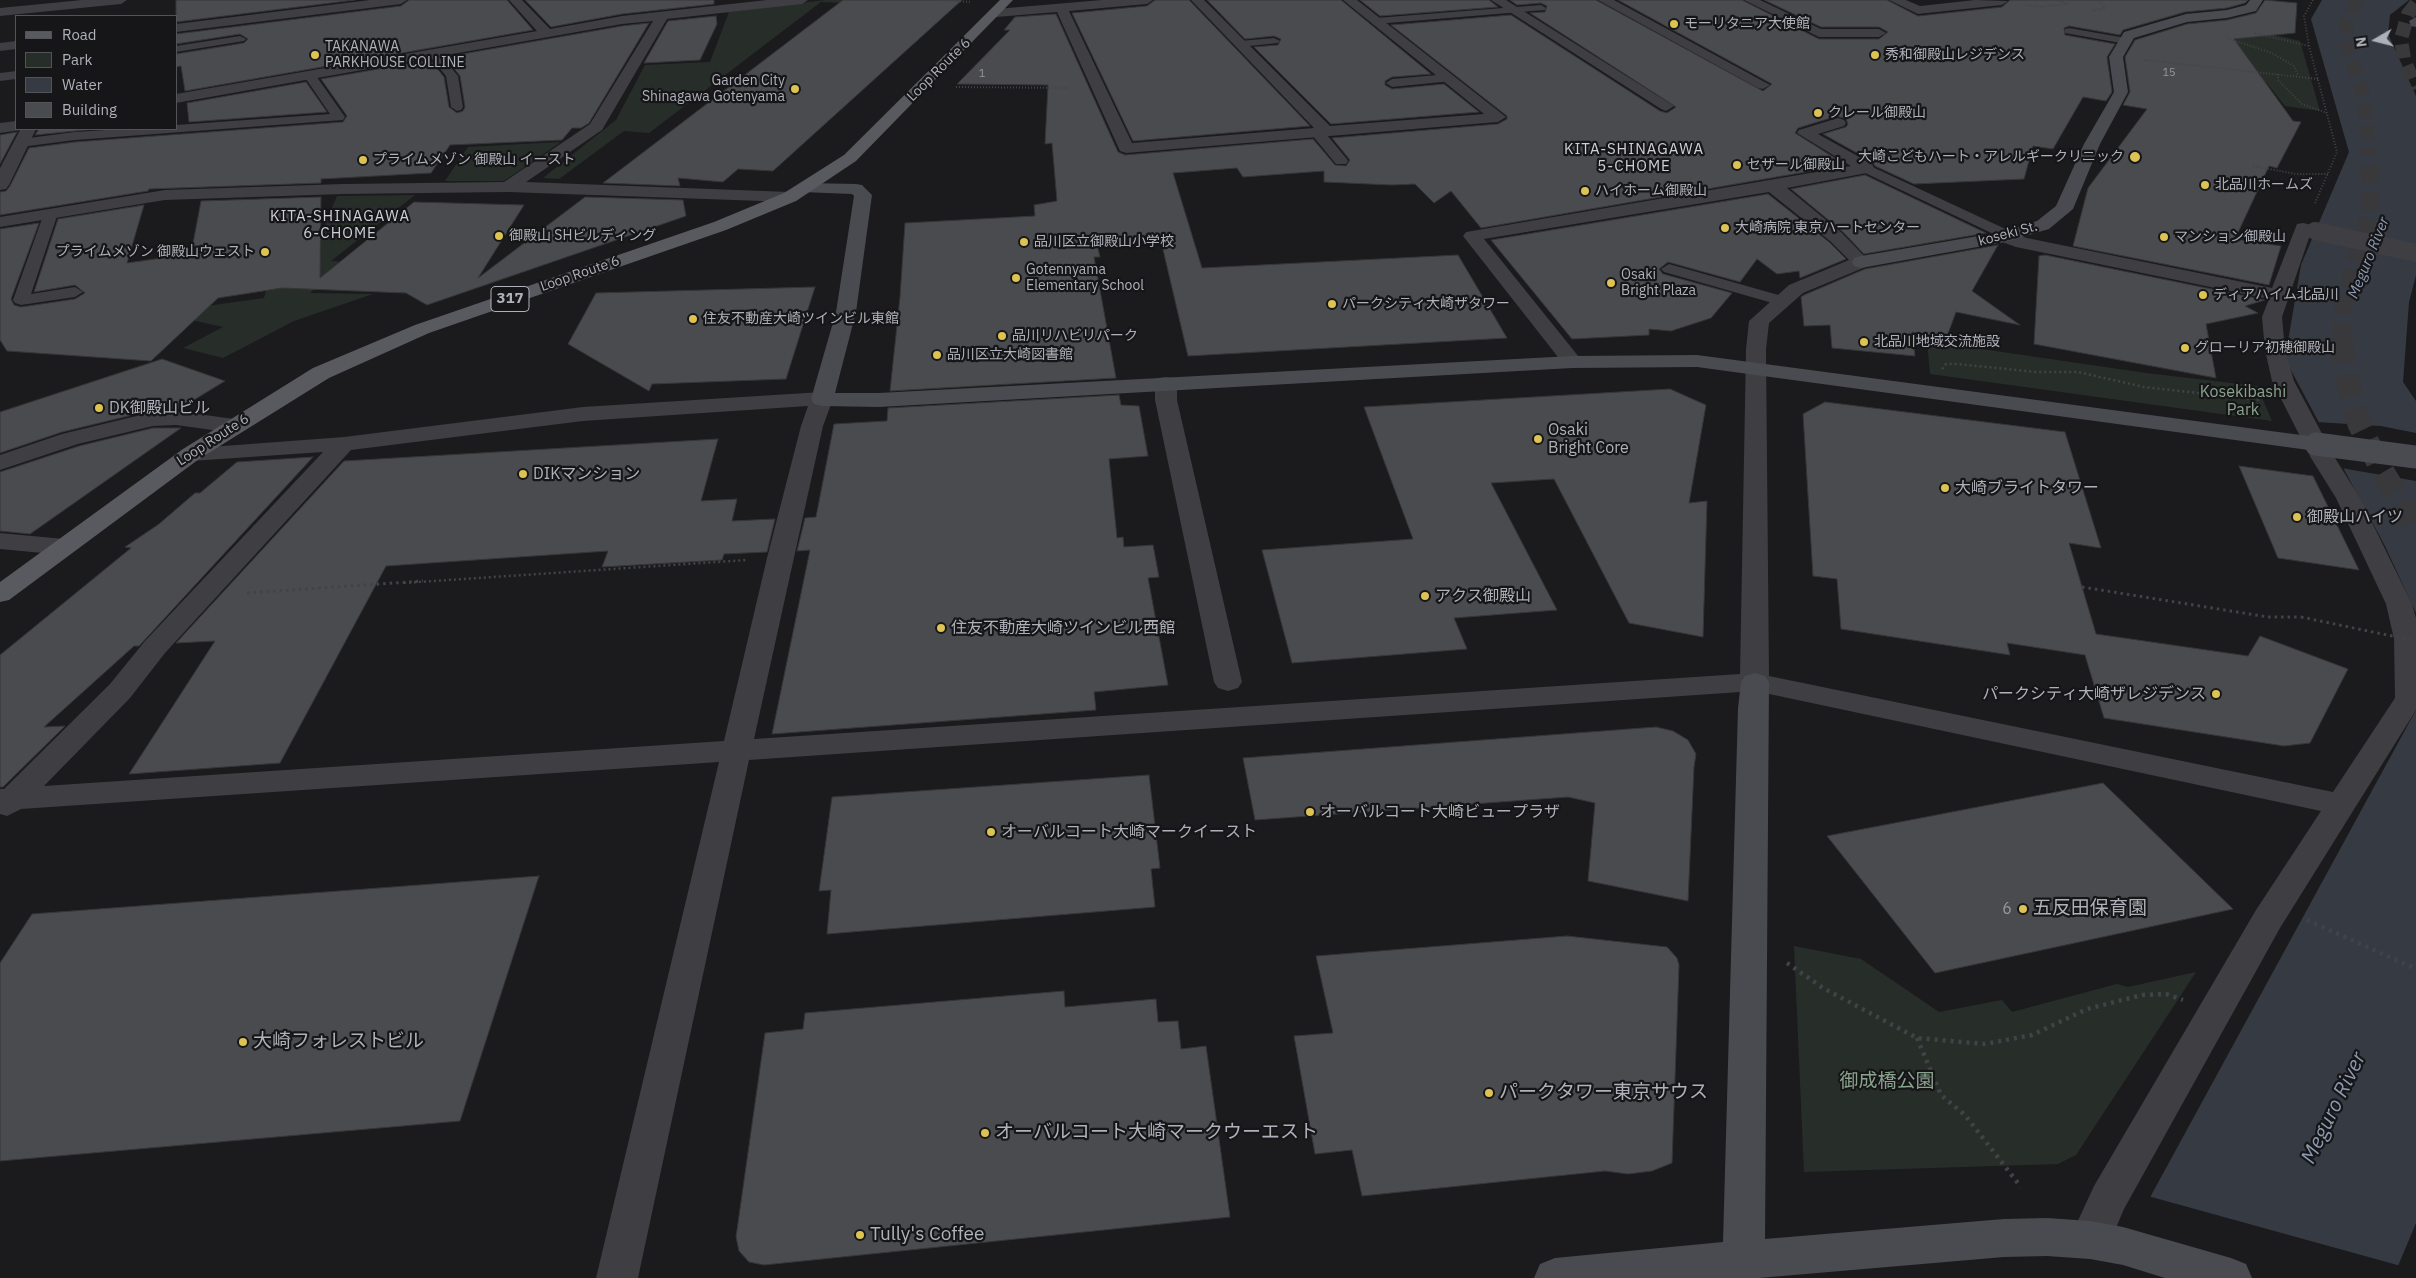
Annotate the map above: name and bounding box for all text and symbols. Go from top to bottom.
legend [15,15,178,130]
north arrow [2351,15,2401,65]
place label: モーリタニア大使館 [1684,16,1810,32]
marker: モーリタニア大使館 [1668,18,1680,30]
text: Road [62,25,97,44]
street label: Loop Route 6 [904,35,974,105]
text: N [2352,36,2371,48]
place label: TAKANAWA PARKHOUSE COLLINE [325,39,465,72]
place label: 秀和御殿山レジデンス [1885,47,2025,63]
marker: TAKANAWA PARKHOUSE COLLINE [309,49,321,61]
marker: 秀和御殿山レジデンス [1869,49,1881,61]
text: Park [62,50,92,69]
house number: 15 [2162,66,2176,80]
house number: 1 [979,67,985,81]
place label: Garden City Shinagawa Gotenyama [642,73,785,105]
text: Water [62,75,102,94]
marker: Garden City Shinagawa Gotenyama [789,83,801,95]
text: Building [62,100,117,119]
place label: クレール御殿山 [1828,105,1926,121]
marker: クレール御殿山 [1812,107,1824,119]
district label: KITA-SHINAGAWA 5-CHOME [1562,141,1706,176]
place label: 大崎こどもハート・アレルギークリニック [1858,149,2124,165]
marker: 大崎こどもハート・アレルギークリニック [2128,150,2142,164]
place label: プライムメゾン 御殿山 イースト [373,152,576,168]
marker: プライムメゾン 御殿山 イースト [357,154,369,166]
place label: セザール御殿山 [1747,157,1845,173]
marker: セザール御殿山 [1731,159,1743,171]
place label: 北品川ホームズ [2215,177,2313,193]
marker: 北品川ホームズ [2199,179,2211,191]
place label: ハイホーム御殿山 [1595,183,1707,199]
marker: ハイホーム御殿山 [1579,185,1591,197]
district label: KITA-SHINAGAWA 6-CHOME [268,208,412,243]
water label: Meguro River [2345,215,2393,301]
street label: koseki St. [1977,218,2039,250]
place label: 大崎病院 東京ハートセンター [1735,220,1920,236]
marker: 大崎病院 東京ハートセンター [1719,222,1731,234]
place label: 御殿山 SHビルディング [509,228,656,244]
place label: マンション御殿山 [2174,229,2286,245]
marker: 御殿山 SHビルディング [493,230,505,242]
marker: マンション御殿山 [2158,231,2170,243]
place label: 品川区立御殿山小学校 [1034,234,1174,250]
marker: 品川区立御殿山小学校 [1018,236,1030,248]
place label: プライムメゾン 御殿山ウェスト [56,244,255,260]
marker: プライムメゾン 御殿山ウェスト [259,246,271,258]
street label: Loop Route 6 [538,253,622,295]
place label: Gotennyama Elementary School [1026,262,1144,294]
place label: Osaki Bright Plaza [1621,267,1696,300]
marker: Gotennyama Elementary School [1010,272,1022,284]
marker: Osaki Bright Plaza [1605,277,1617,289]
road number: 317 [491,286,529,312]
place label: ディアハイム北品川 [2213,287,2339,303]
marker: ディアハイム北品川 [2197,289,2209,301]
place label: パークシティ大崎ザタワー [1342,296,1510,312]
marker: パークシティ大崎ザタワー [1326,298,1338,310]
place label: 住友不動産大崎ツインビル東館 [703,311,899,327]
marker: 住友不動産大崎ツインビル東館 [687,313,699,325]
place label: 品川リハビリパーク [1012,328,1138,344]
marker: 品川リハビリパーク [996,330,1008,342]
place label: 北品川地域交流施設 [1874,334,2000,350]
marker: 北品川地域交流施設 [1858,336,1870,348]
place label: グローリア初穂御殿山 [2195,340,2335,356]
marker: グローリア初穂御殿山 [2179,342,2191,354]
place label: 品川区立大崎図書館 [947,347,1073,363]
marker: 品川区立大崎図書館 [931,349,943,361]
park label: Kosekibashi Park [2200,382,2286,420]
place label: DK御殿山ビル [109,398,210,418]
marker: DK御殿山ビル [93,402,105,414]
street label: Loop Route 6 [174,410,252,470]
place label: Osaki Bright Core [1548,420,1629,458]
marker: Osaki Bright Core [1532,433,1544,445]
place label: DIKマンション [533,464,640,484]
marker: DIKマンション [517,468,529,480]
place label: 大崎ブライトタワー [1955,478,2099,498]
marker: 大崎ブライトタワー [1939,482,1951,494]
place label: 御殿山ハイツ [2307,507,2403,527]
marker: 御殿山ハイツ [2291,511,2303,523]
place label: アクス御殿山 [1435,586,1531,606]
marker: アクス御殿山 [1419,590,1431,602]
place label: 住友不動産大崎ツインビル西館 [951,618,1175,638]
marker: 住友不動産大崎ツインビル西館 [935,622,947,634]
place label: パークシティ大崎ザレジデンス [1982,684,2206,704]
marker: パークシティ大崎ザレジデンス [2210,688,2222,700]
place label: オーバルコート大崎ビュープラザ [1320,802,1560,822]
marker: オーバルコート大崎ビュープラザ [1304,806,1316,818]
place label: オーバルコート大崎マークイースト [1001,822,1257,842]
marker: オーバルコート大崎マークイースト [985,826,997,838]
place label: 五反田保育園 [2033,898,2147,920]
house number: 6 [2002,899,2012,919]
marker: 五反田保育園 [2017,903,2029,915]
place label: 大崎フォレストビル [253,1031,424,1053]
marker: 大崎フォレストビル [237,1036,249,1048]
water label: Meguro River [2296,1048,2372,1168]
park label: 御成橋公園 [1840,1071,1934,1093]
place label: パークタワー東京サウス [1499,1082,1708,1104]
marker: パークタワー東京サウス [1483,1087,1495,1099]
place label: オーバルコート大崎マークウーエスト [995,1122,1318,1144]
marker: オーバルコート大崎マークウーエスト [979,1127,991,1139]
place label: Tully's Coffee [870,1224,984,1246]
marker: Tully's Coffee [854,1229,866,1241]

